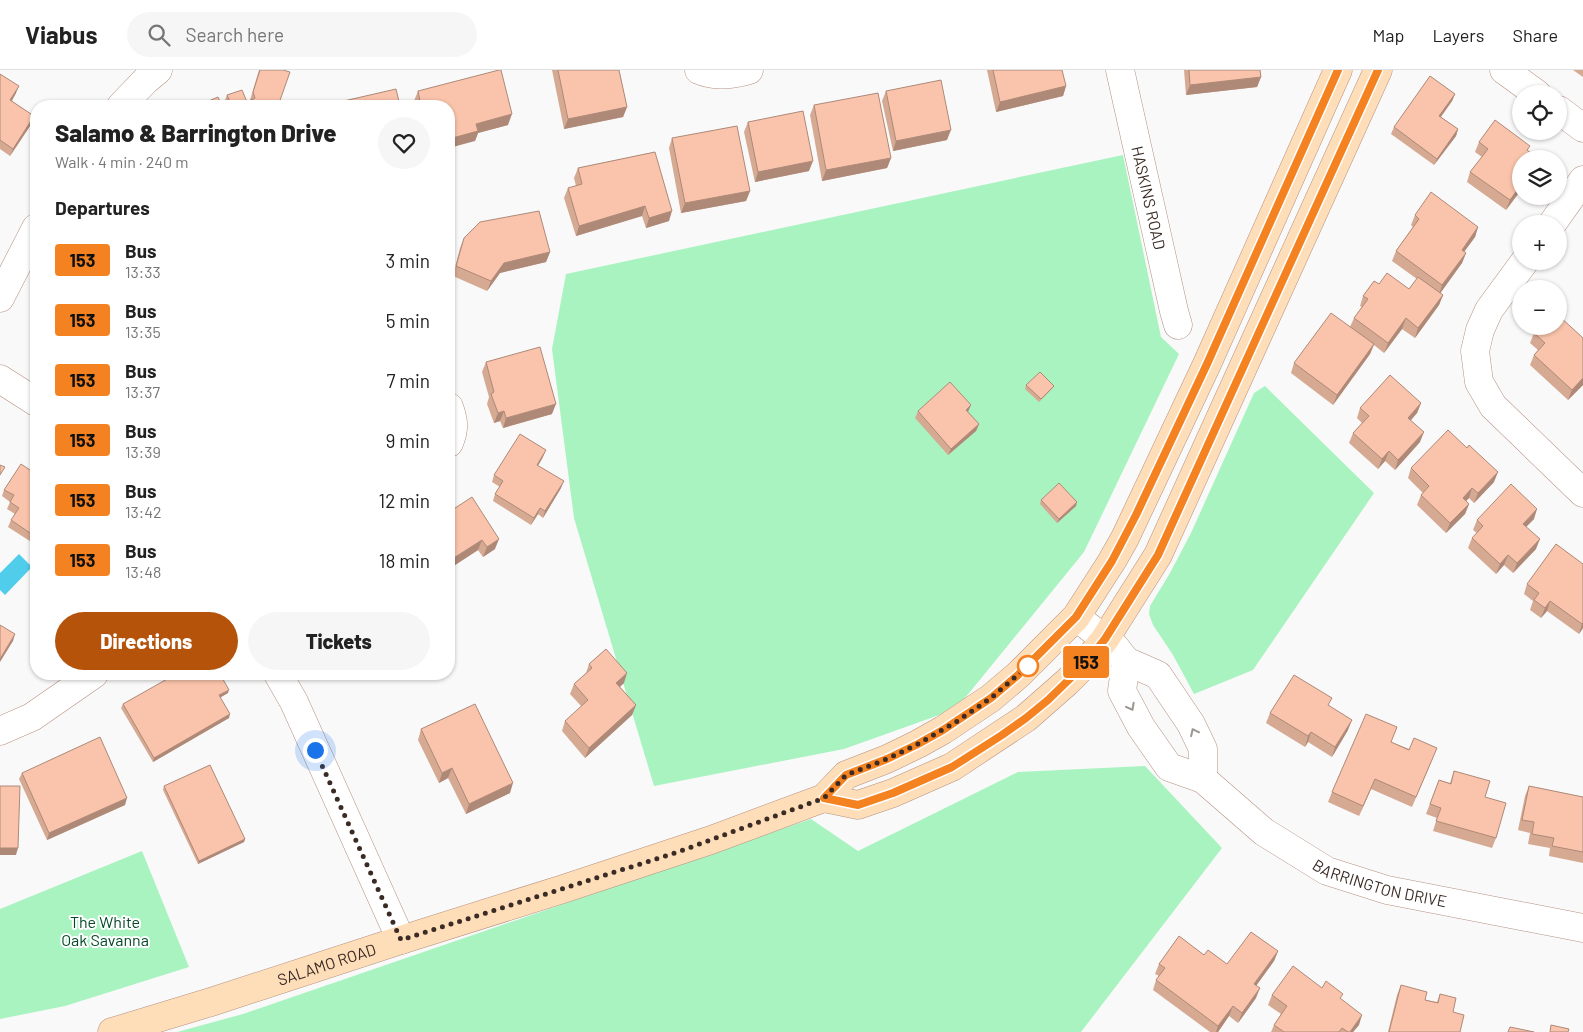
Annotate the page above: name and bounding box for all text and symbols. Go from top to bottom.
search box [127,12,477,57]
text: Viabus [25,20,97,49]
icon: search [145,21,173,49]
text: Search here [185,23,284,46]
text: Map [1372,24,1404,46]
text: Layers [1432,24,1485,46]
text: Share [1513,24,1558,46]
map controls [1512,85,1567,335]
button: locate [1512,85,1567,140]
button: heart [378,117,430,169]
text: Salamo & Barrington Drive [55,118,336,147]
street label: HASKINS ROAD [1128,144,1170,251]
button: layers [1512,150,1567,205]
text: Walk · 4 min · 240 m [55,152,189,171]
text: Departures [55,196,150,219]
button: + [1512,215,1567,270]
text: Bus [125,239,157,262]
text: 153 [70,249,95,271]
text: 3 min [386,249,430,272]
text: 13:33 [125,262,161,281]
button: − [1512,280,1567,335]
text: Bus [125,299,157,322]
text: 153 [70,309,95,331]
text: 5 min [386,309,430,332]
text: 13:35 [125,322,161,341]
text: Bus [125,359,157,382]
text: 153 [70,369,95,391]
text: 7 min [386,369,430,392]
text: 13:37 [125,382,160,401]
text: Bus [125,419,157,442]
text: 153 [70,429,95,451]
text: 9 min [386,429,430,452]
text: 13:39 [125,442,161,461]
text: Bus [125,479,157,502]
text: 153 [70,489,95,511]
text: 12 min [379,489,430,512]
text: 13:42 [125,502,162,521]
text: Bus [125,539,157,562]
text: 153 [70,549,95,571]
text: 18 min [379,549,430,572]
text: 13:48 [125,562,161,581]
button: Directions [55,612,238,670]
button: Tickets [248,612,430,670]
line badge: 153 [1057,646,1115,678]
text: 153 [1073,651,1099,673]
unlabelled marker [1017,655,1039,677]
one-way arrow [1124,702,1134,711]
one-way arrow [1190,728,1201,737]
your location [303,738,328,763]
street label: BARRINGTON DRIVE [1309,855,1448,910]
park label: The White Oak Savanna [61,912,149,949]
street label: SALAMO ROAD [275,939,378,989]

